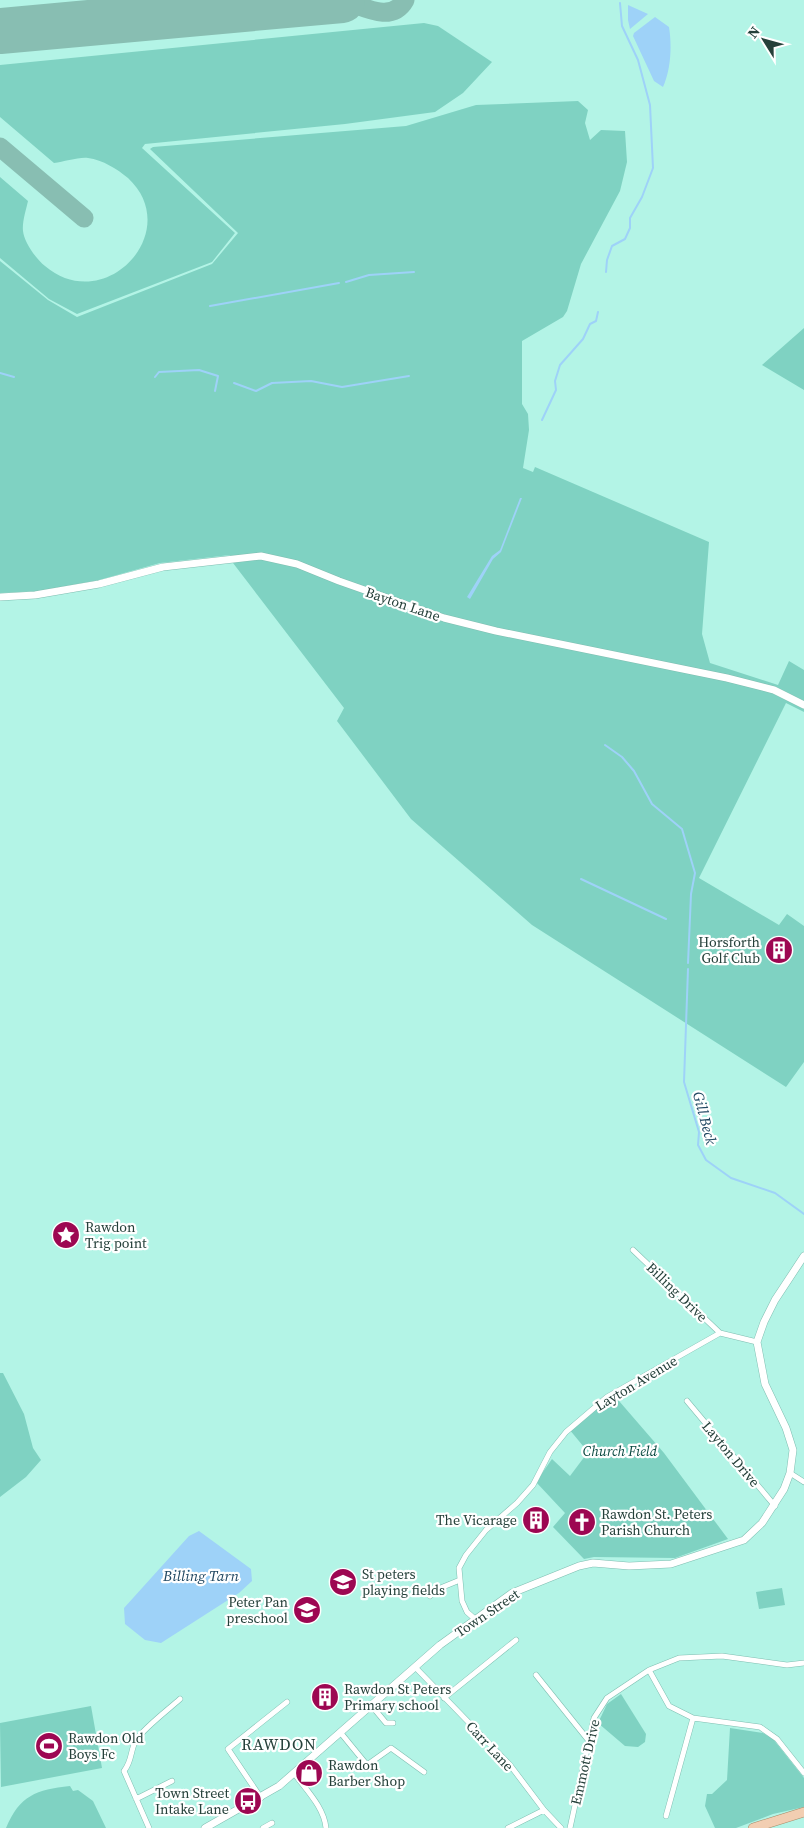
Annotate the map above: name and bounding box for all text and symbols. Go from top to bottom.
north arrow [739,15,789,65]
text: N [743,22,765,42]
street label: Bayton Lane [363,582,443,626]
place label: Horsforth Golf Club [698,932,760,968]
building icon: Horsforth Golf Club [764,935,794,965]
water label: Gill Beck [688,1089,722,1148]
place label: Rawdon Trig point [85,1217,147,1253]
place icon: Rawdon Trig point [51,1220,81,1250]
street label: Billing Drive [642,1258,712,1326]
street label: Layton Avenue [591,1351,681,1415]
street label: Layton Drive [698,1417,764,1491]
park label: Church Field [583,1441,658,1461]
place label: Rawdon St. Peters Parish Church [601,1504,712,1540]
building icon: The Vicarage [521,1505,551,1535]
church icon: Rawdon St. Peters Parish Church [567,1507,597,1537]
place label: The Vicarage [436,1510,517,1530]
place label: St peters playing fields [362,1564,445,1600]
water label: Billing Tarn [162,1565,239,1586]
school or university icon: St peters playing fields [328,1567,358,1597]
street label: Town Street [451,1584,524,1642]
place label: Peter Pan preschool [226,1592,289,1628]
school or university icon: Peter Pan preschool [292,1595,322,1625]
place label: Rawdon St Peters Primary school [344,1679,451,1715]
building icon: Rawdon St Peters Primary school [310,1682,340,1712]
street label: Carr Lane [462,1716,518,1776]
street label: Emmott Drive [565,1717,605,1807]
place label: Rawdon Old Boys Fc [68,1728,144,1764]
sports icon: Rawdon Old Boys Fc [34,1731,64,1761]
district label: RAWDON [241,1733,317,1755]
place label: Rawdon Barber Shop [328,1755,405,1791]
shop icon: Rawdon Barber Shop [294,1758,324,1788]
place label: Town Street Intake Lane [155,1783,229,1819]
bus stop icon: Town Street Intake Lane [233,1786,263,1816]

